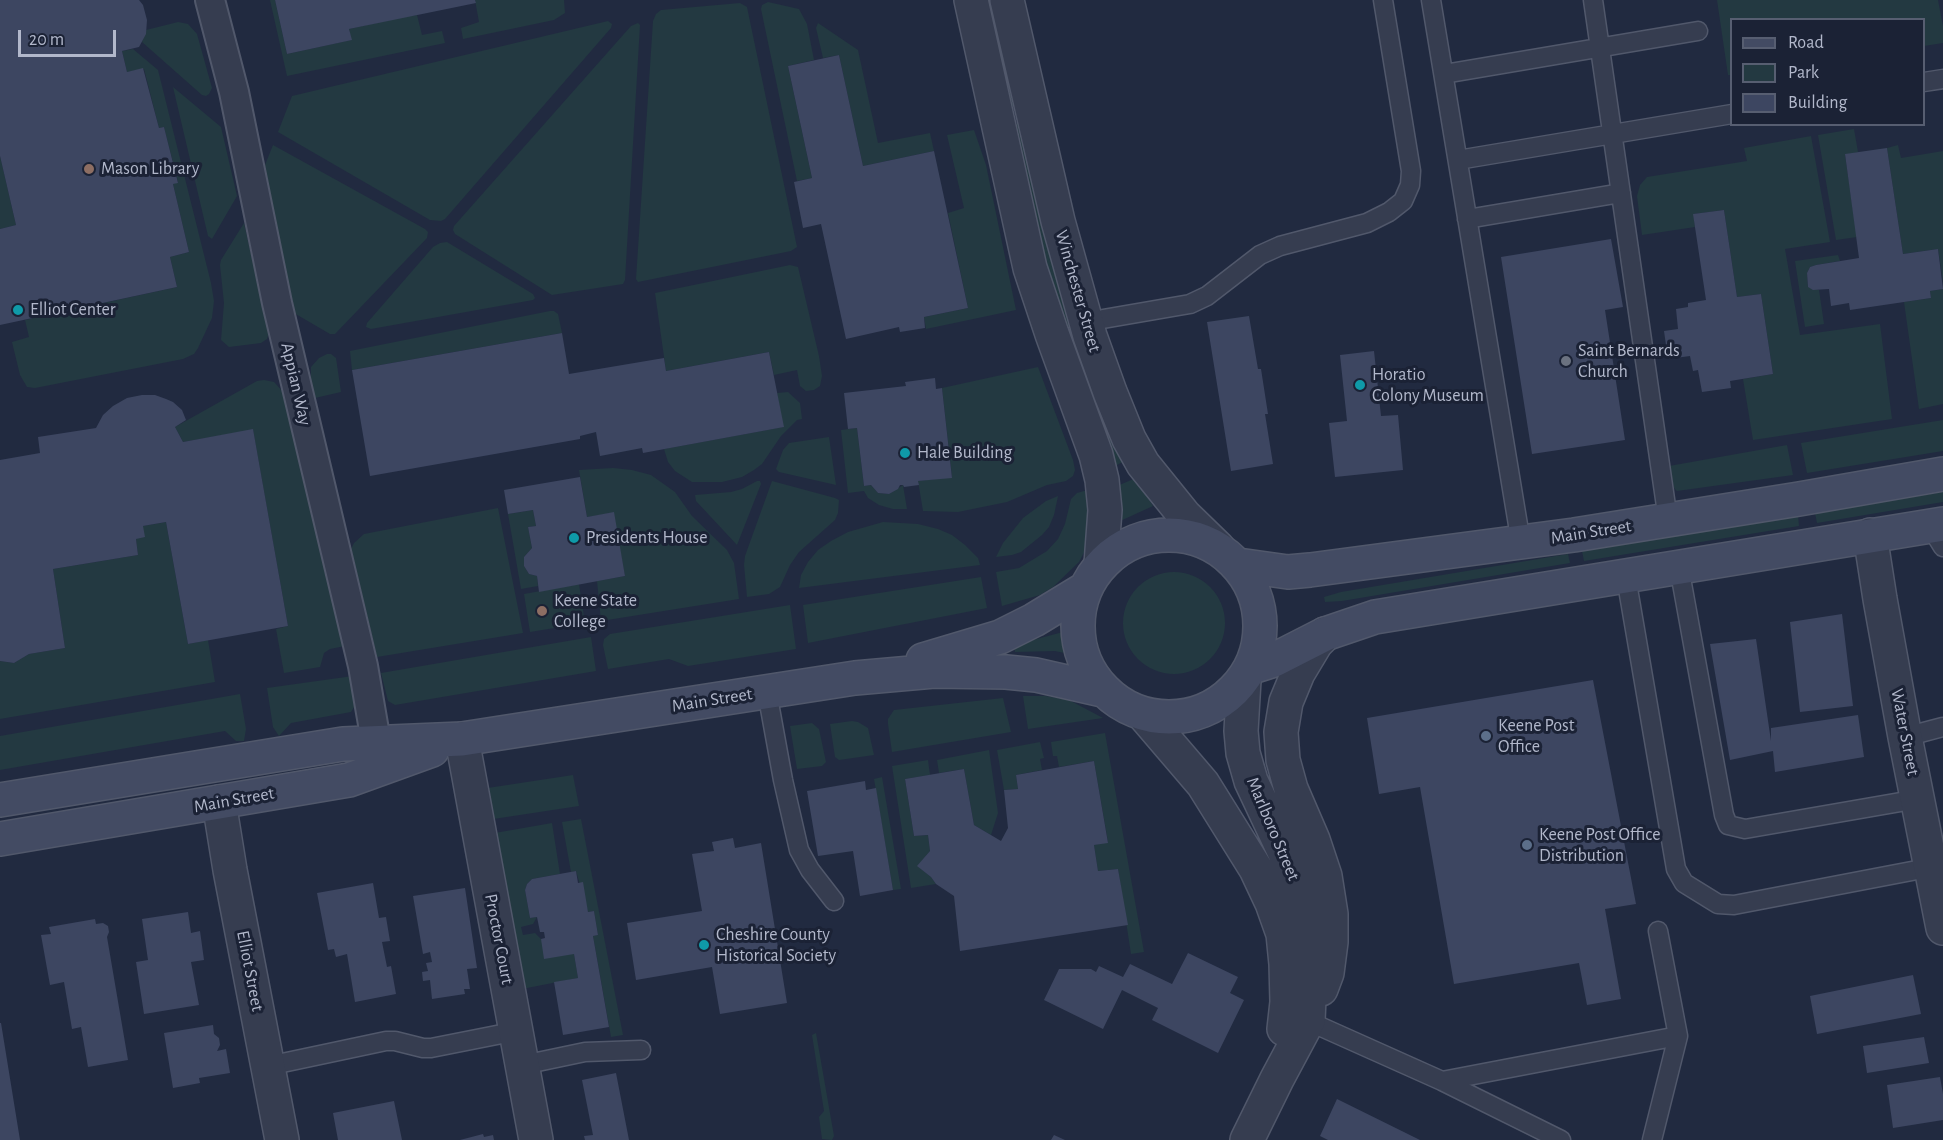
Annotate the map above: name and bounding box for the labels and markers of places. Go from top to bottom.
place label: Mason Library [101,158,199,180]
marker: Mason Library [82,162,96,176]
place label: Elliot Center [30,299,116,321]
marker: Elliot Center [11,303,25,317]
place label: Saint Bernards Church [1578,340,1680,382]
marker: Saint Bernards Church [1559,354,1573,368]
place label: Horatio Colony Museum [1372,364,1484,406]
marker: Horatio Colony Museum [1353,378,1367,392]
place label: Hale Building [917,442,1012,464]
marker: Hale Building [898,446,912,460]
place label: Presidents House [586,527,707,549]
marker: Presidents House [567,531,581,545]
place label: Keene State College [554,590,637,632]
marker: Keene State College [535,604,549,618]
place label: Keene Post Office [1498,715,1574,758]
marker: Keene Post Office [1479,729,1493,743]
place label: Keene Post Office Distribution [1539,824,1660,866]
marker: Keene Post Office Distribution [1520,838,1534,852]
place label: Cheshire County Historical Society [716,924,836,966]
marker: Cheshire County Historical Society [697,938,711,952]

